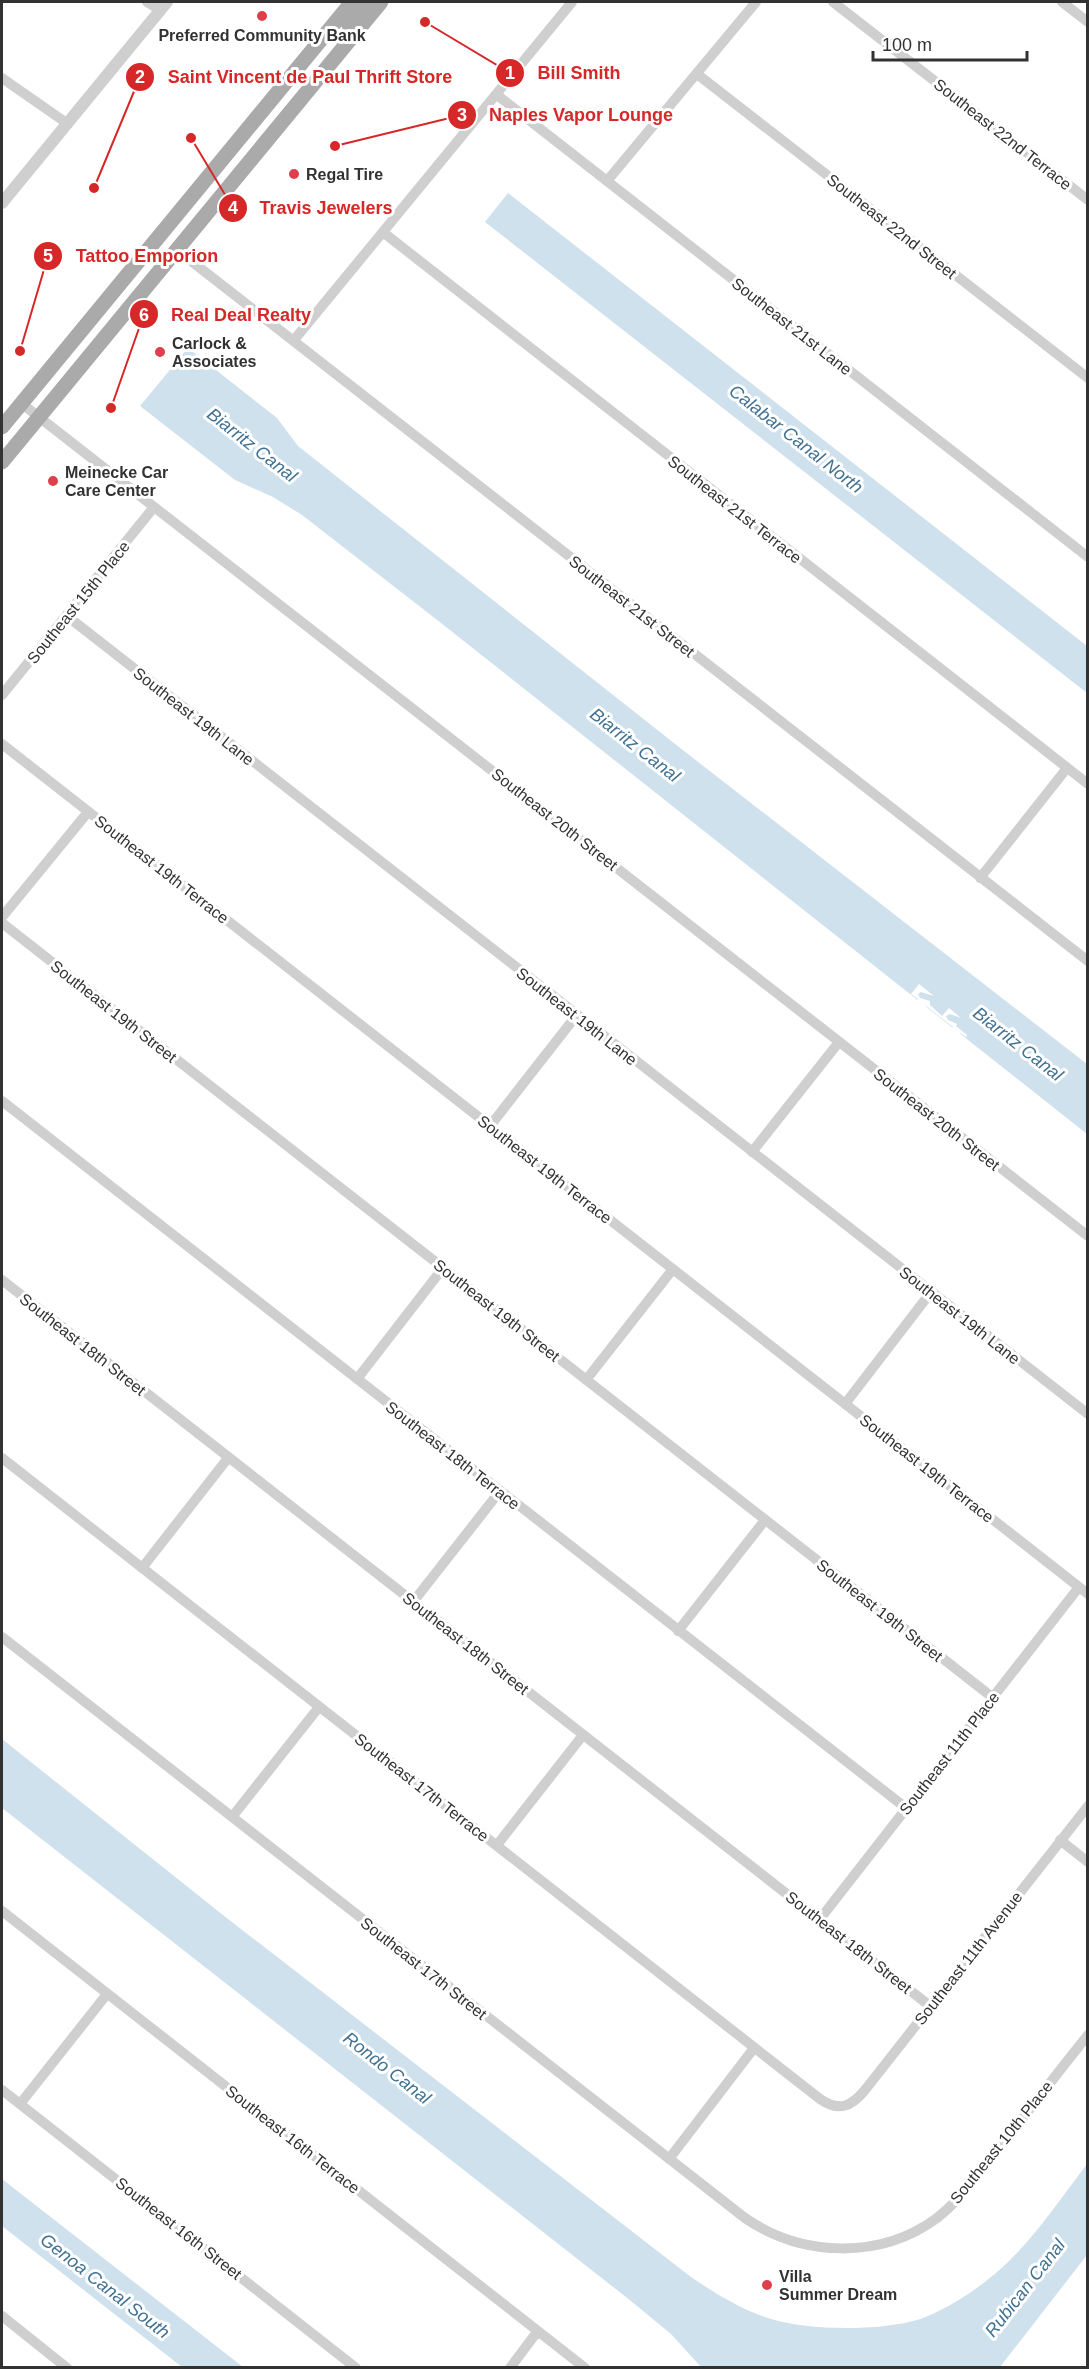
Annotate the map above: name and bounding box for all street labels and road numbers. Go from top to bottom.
street label: Southeast 22nd Terrace [931,75,1075,193]
street label: Southeast 22nd Street [824,171,960,282]
street label: Southeast 21st Lane [729,275,855,378]
street label: Southeast 21st Terrace [665,452,805,567]
street label: Southeast 15th Place [24,538,133,667]
street label: Southeast 21st Street [566,552,698,661]
street label: Southeast 19th Lane [130,664,257,769]
street label: Southeast 20th Street [488,765,621,874]
street label: Southeast 19th Terrace [91,812,232,927]
street label: Southeast 19th Street [47,957,180,1066]
street label: Southeast 19th Lane [513,964,640,1069]
street label: Southeast 20th Street [870,1065,1003,1174]
street label: Southeast 19th Terrace [474,1112,615,1227]
street label: Southeast 19th Street [430,1256,563,1365]
street label: Southeast 19th Lane [896,1263,1023,1368]
street label: Southeast 18th Street [16,1290,149,1399]
street label: Southeast 18th Terrace [382,1398,523,1513]
street label: Southeast 19th Terrace [856,1411,997,1526]
street label: Southeast 19th Street [813,1556,946,1665]
street label: Southeast 18th Street [399,1589,532,1698]
street label: Southeast 11th Place [896,1689,1003,1818]
street label: Southeast 17th Terrace [351,1730,492,1845]
street label: Southeast 18th Street [782,1888,915,1997]
street label: Southeast 11th Avenue [911,1888,1026,2028]
street label: Southeast 17th Street [357,1914,490,2023]
street label: Southeast 10th Place [947,2078,1056,2207]
street label: Southeast 16th Terrace [222,2082,363,2197]
street label: Southeast 16th Street [112,2174,245,2283]

